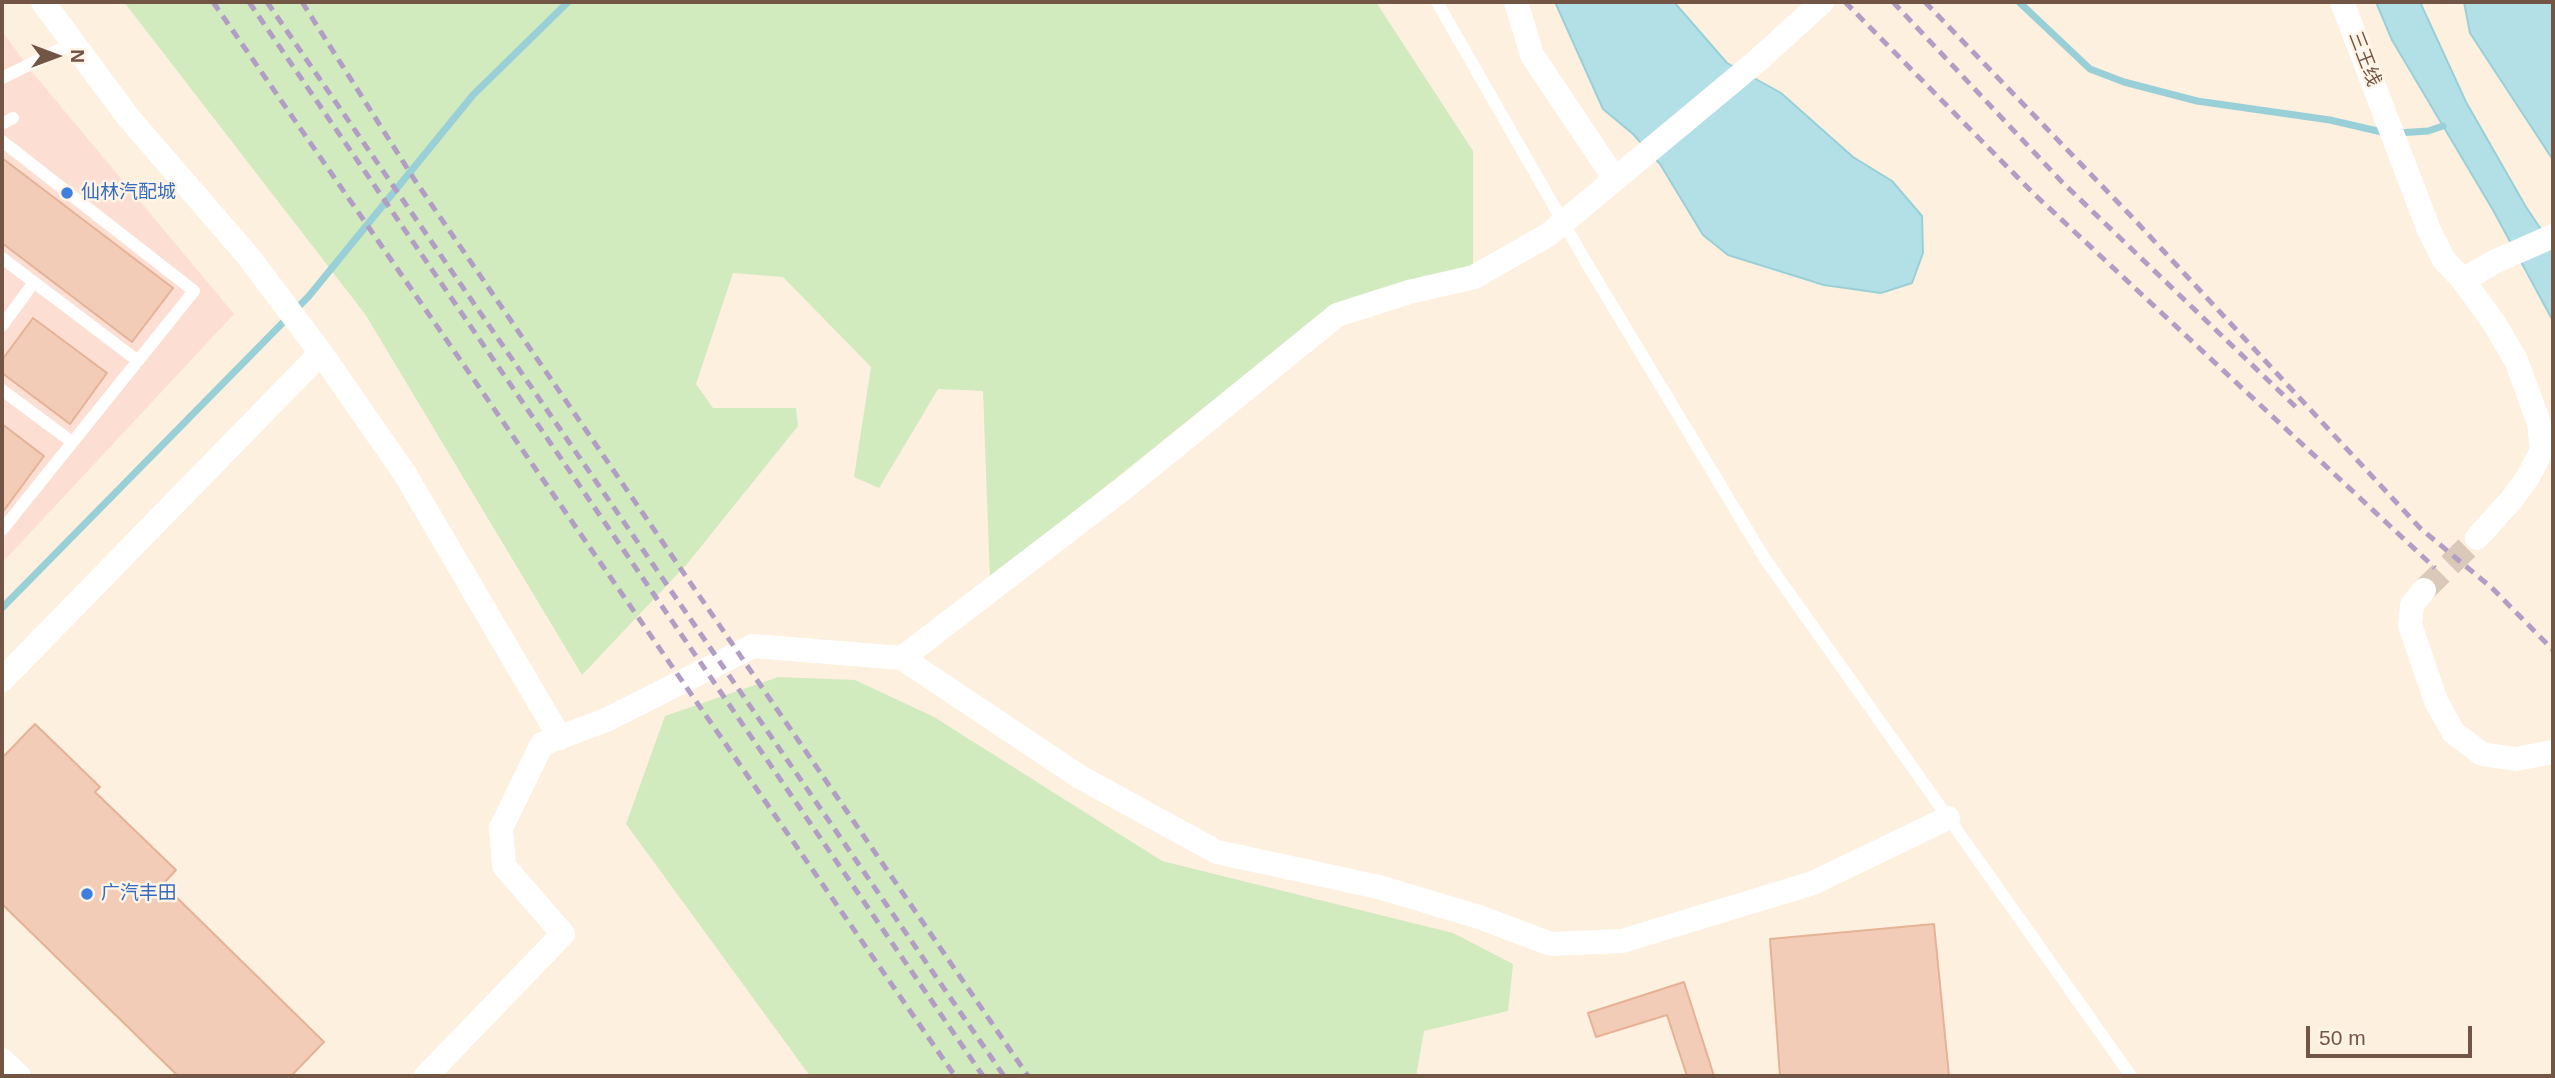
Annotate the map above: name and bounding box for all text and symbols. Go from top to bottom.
north arrow [21,21,91,91]
street label: 三王线 [2343,28,2385,90]
text: N [67,49,88,63]
place label: 仙林汽配城 [81,182,176,204]
marker: 仙林汽配城 [59,185,75,201]
place label: 广汽丰田 [101,883,177,905]
marker: 广汽丰田 [79,886,95,902]
scale bar [2310,1012,2476,1056]
text: 50 m [2319,1026,2366,1049]

